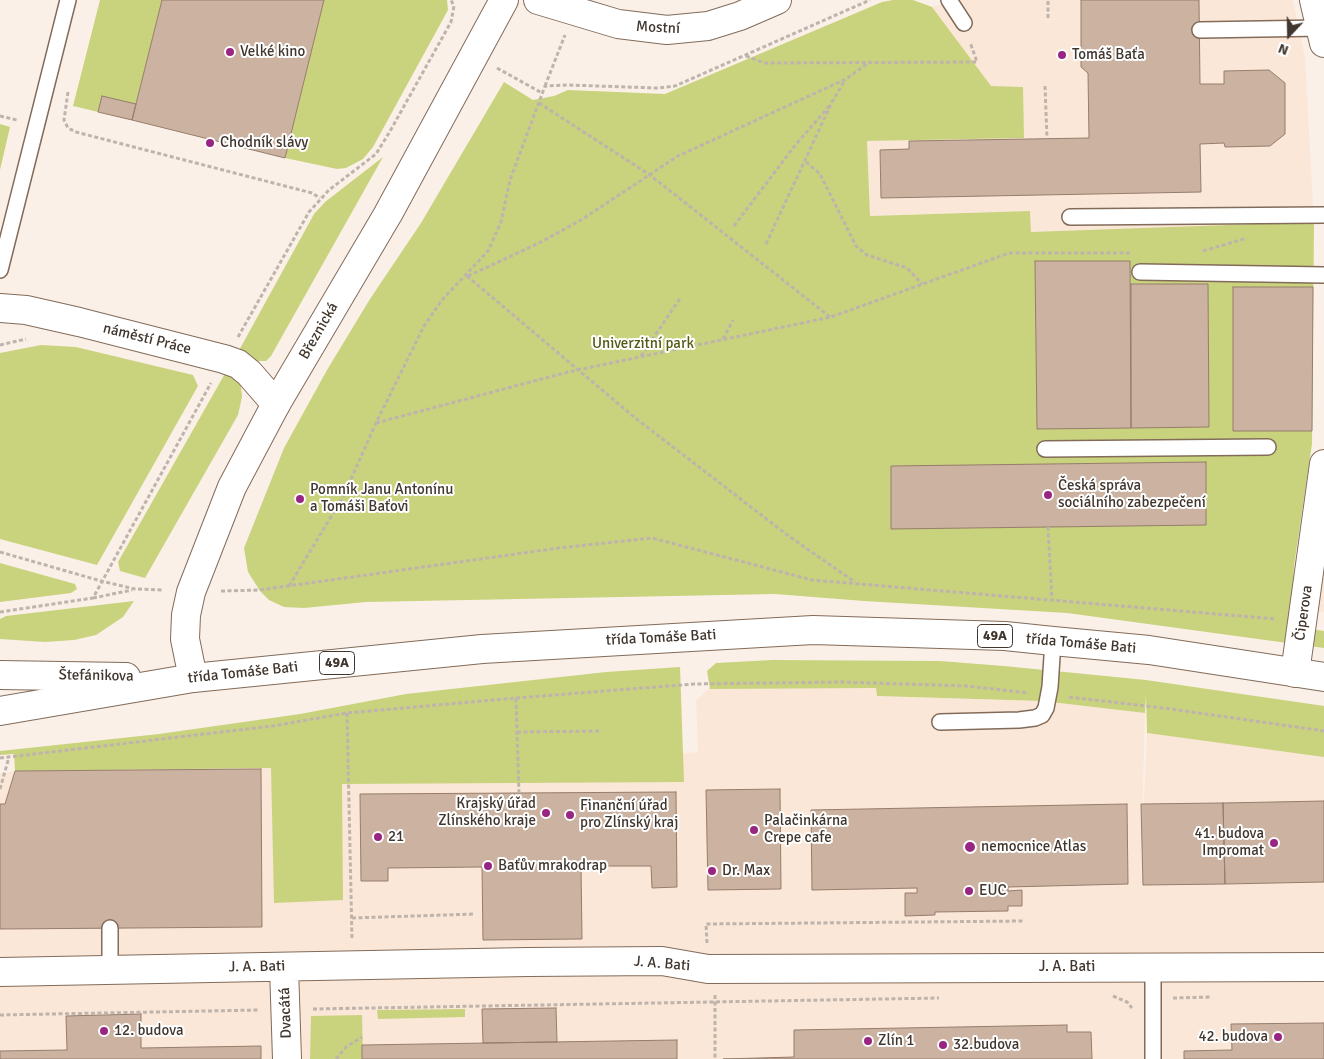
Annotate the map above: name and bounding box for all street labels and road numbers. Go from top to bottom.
street label: Mostní [636,18,680,38]
street label: Březnická [296,299,342,363]
street label: náměstí Práce [101,319,193,359]
street label: Čiperova [1291,584,1317,642]
road number: 49A [978,624,1012,648]
street label: třída Tomáše Bati [605,626,717,650]
street label: třída Tomáše Bati [1025,630,1137,658]
road number: 49A [320,651,354,674]
street label: třída Tomáše Bati [187,658,299,688]
street label: Štefánikova [58,666,134,686]
street label: J. A. Bati [633,953,691,975]
street label: J. A. Bati [229,958,285,976]
street label: J. A. Bati [1039,958,1095,976]
street label: Dvacátá [276,987,296,1039]

